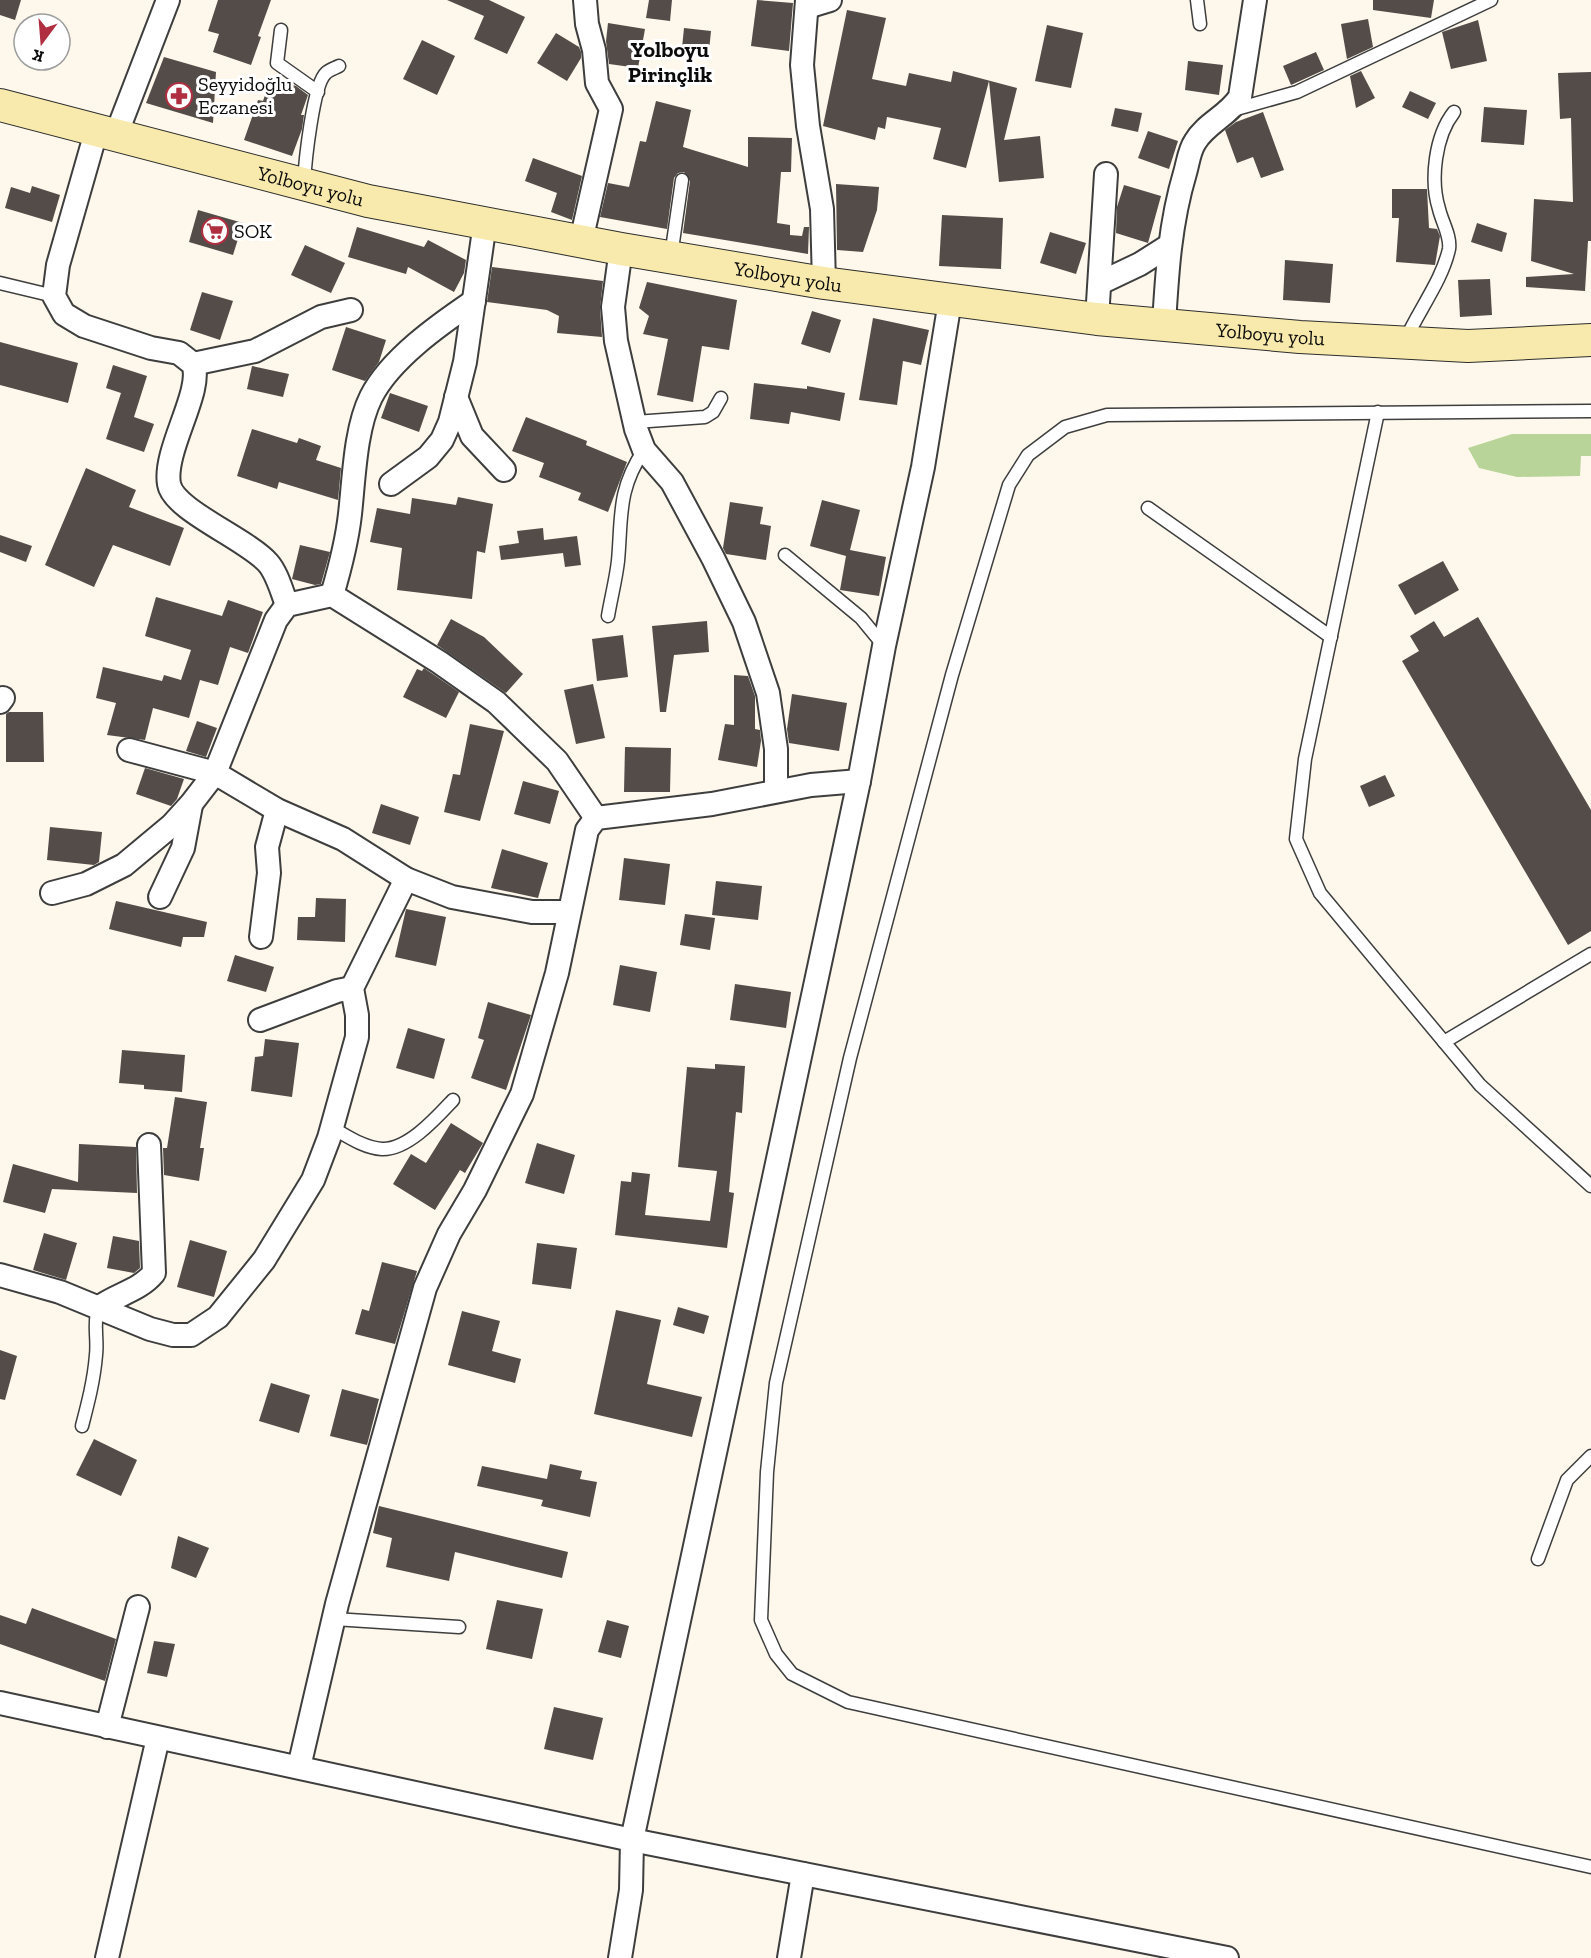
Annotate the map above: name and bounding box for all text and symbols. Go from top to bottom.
north arrow [12,12,72,72]
district label: Yolboyu Pirinçlik [628,36,712,88]
text: K [30,45,46,67]
place label: Seyyidoğlu Eczanesi [198,72,292,119]
pharmacy icon: Seyyidoğlu Eczanesi [164,81,194,111]
street label: Yolboyu yolu [254,160,367,211]
supermarket icon: SOK [200,216,230,246]
place label: SOK [234,219,272,243]
street label: Yolboyu yolu [731,256,843,297]
street label: Yolboyu yolu [1214,317,1325,350]

